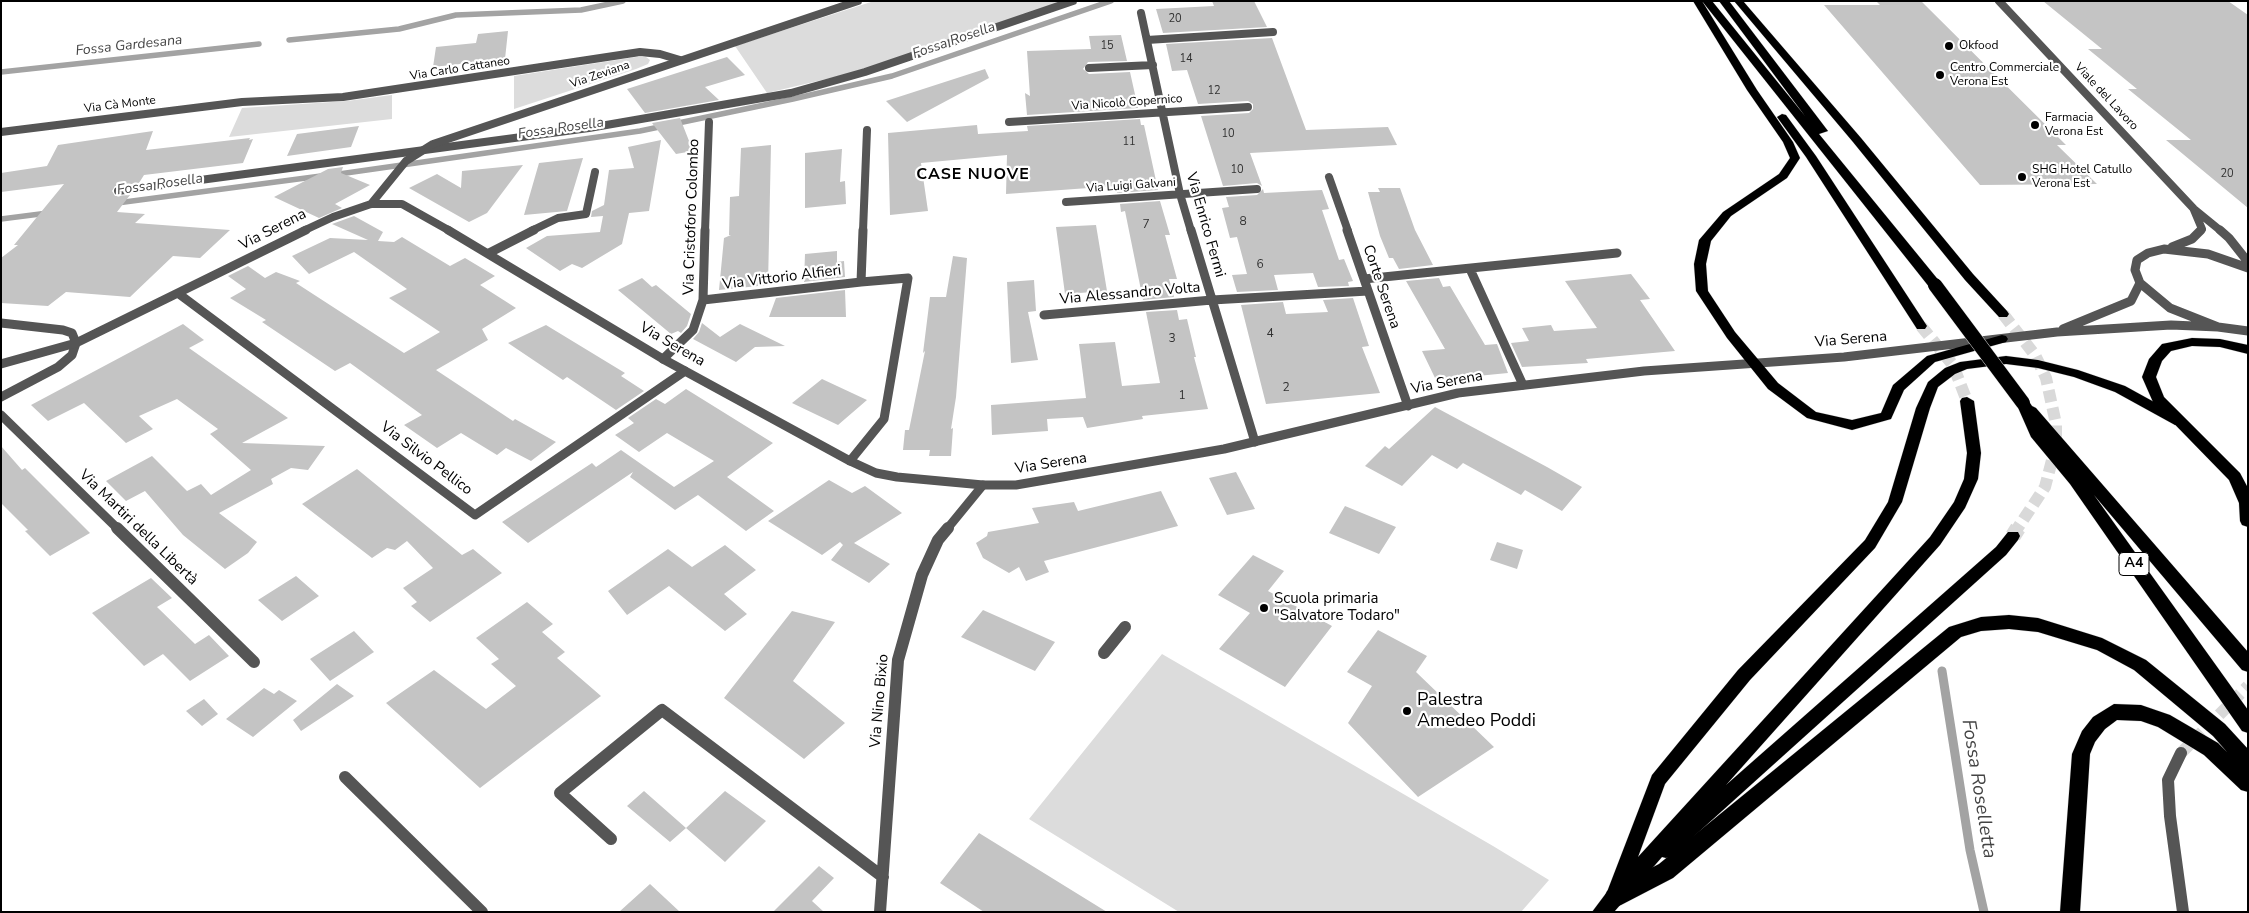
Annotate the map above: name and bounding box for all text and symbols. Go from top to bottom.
house number: 20 [1168,12,1182,26]
water label: Fossa Rosella [910,19,998,63]
water label: Fossa Gardesana [75,32,183,60]
house number: 15 [1100,39,1114,53]
place label: Okfood [1959,39,1998,53]
marker: Okfood [1943,40,1955,52]
house number: 14 [1179,52,1193,66]
street label: Via Carlo Cattaneo [409,54,511,84]
street label: Via Zeviana [568,58,632,92]
street label: Viale del Lavoro [2071,60,2141,134]
place label: Centro Commerciale Verona Est [1950,61,2059,89]
marker: Centro Commerciale Verona Est [1934,69,1946,81]
house number: 12 [1207,84,1221,98]
street label: Via Nicolò Copernico [1071,92,1183,114]
street label: Via Cà Monte [83,93,157,117]
place label: Farmacia Verona Est [2045,111,2103,139]
water label: Fossa Rosella [517,115,605,143]
marker: Farmacia Verona Est [2029,119,2041,131]
house number: 10 [1221,127,1235,141]
house number: 11 [1122,135,1136,149]
street label: Via Cristoforo Colombo [680,139,704,295]
house number: 10 [1230,163,1244,177]
place label: SHG Hotel Catullo Verona Est [2032,163,2132,191]
district label: CASE NUOVE [915,165,1031,185]
house number: 20 [2220,167,2234,181]
street label: Via Enrico Fermi [1181,170,1229,280]
water label: Fossa Rosella [116,171,204,199]
marker: SHG Hotel Catullo Verona Est [2016,171,2028,183]
street label: Via Luigi Galvani [1086,176,1176,196]
street label: Via Serena [237,206,309,254]
house number: 8 [1239,215,1247,229]
house number: 7 [1142,218,1150,232]
street label: Corte Serena [1358,243,1404,331]
house number: 6 [1256,258,1264,272]
street label: Via Vittorio Alfieri [722,262,842,294]
street label: Via Alessandro Volta [1059,279,1201,309]
street label: Via Serena [636,319,708,371]
house number: 4 [1266,327,1274,341]
street label: Via Serena [1814,328,1888,352]
house number: 3 [1168,332,1176,346]
street label: Via Serena [1410,367,1484,399]
house number: 2 [1282,381,1290,395]
house number: 1 [1178,389,1186,403]
street label: Via Silvio Pellico [376,419,476,499]
street label: Via Serena [1014,449,1088,479]
street label: Via Martiri della Libertà [75,467,201,589]
road number: A4 [2119,552,2149,576]
place label: Scuola primaria "Salvatore Todaro" [1274,590,1400,625]
marker: Scuola primaria "Salvatore Todaro" [1258,602,1270,614]
street label: Via Nino Bixio [867,653,893,749]
place label: Palestra Amedeo Poddi [1417,690,1536,732]
marker: Palestra Amedeo Poddi [1401,705,1413,717]
water label: Fossa Roselletta [1956,718,2000,860]

